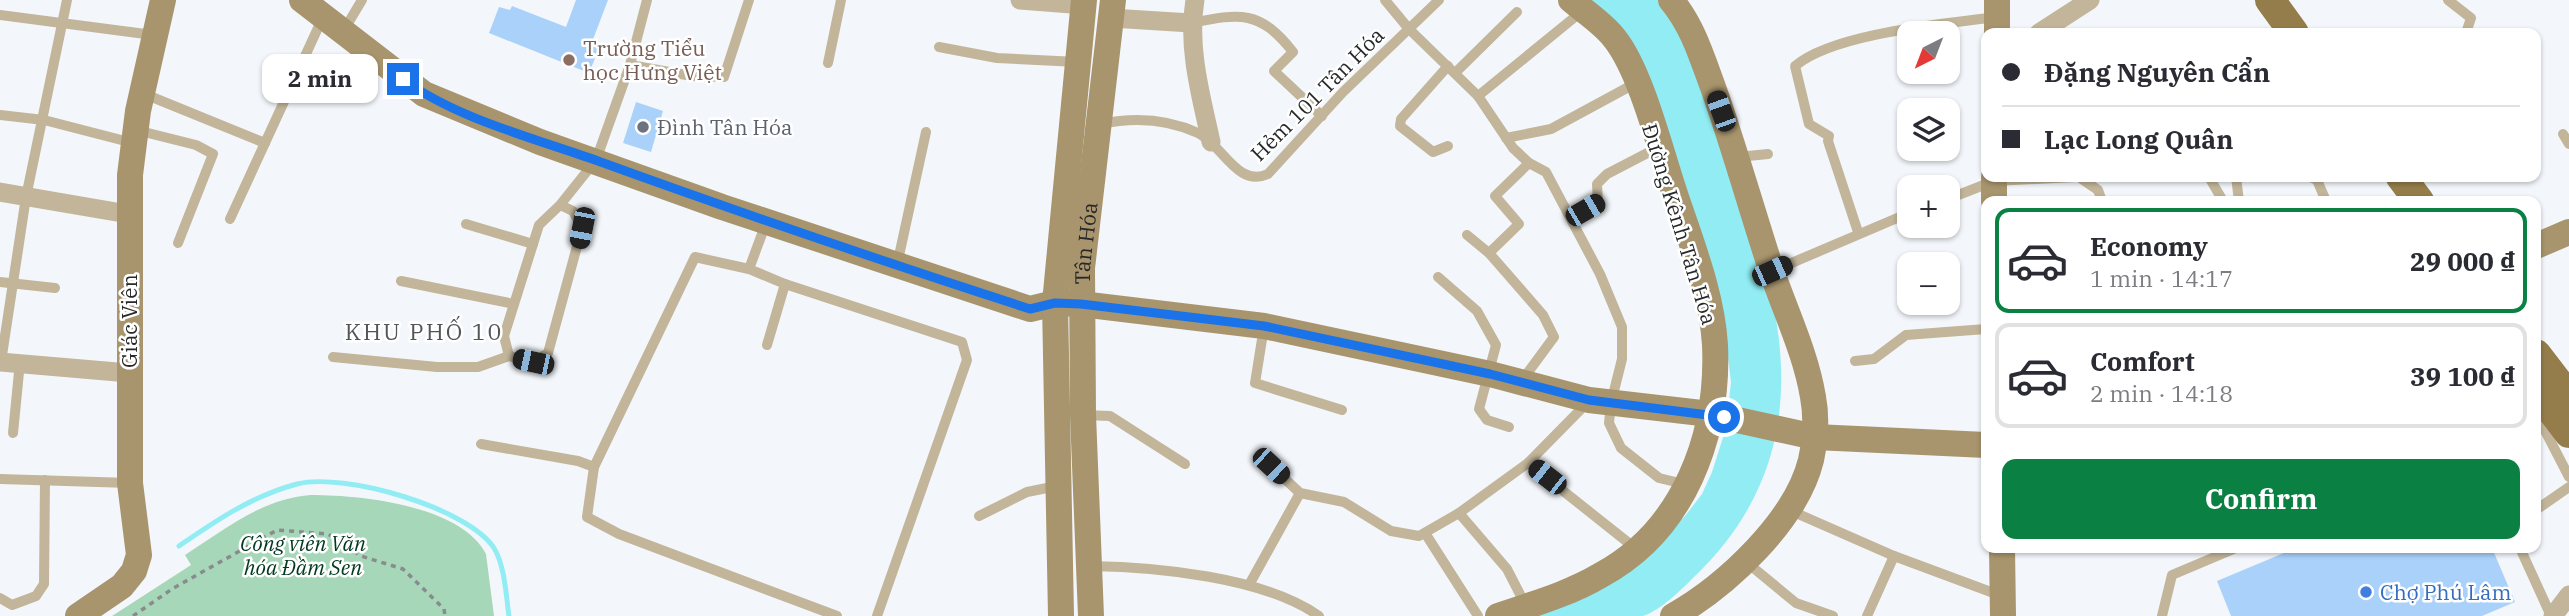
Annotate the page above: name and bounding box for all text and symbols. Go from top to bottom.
street label: Hẻm 101 Tân Hóa [1244,21,1390,167]
north arrow [1897,21,1960,84]
map controls [1897,21,1960,315]
place label: Trường Tiểu học Hưng Việt [583,34,722,86]
marker: Trường Tiểu học Hưng Việt [561,52,577,68]
callout: 2 min [263,55,378,104]
text: Đặng Nguyên Cẩn [2044,55,2270,89]
text: 2 min [288,63,352,93]
route end [387,63,419,95]
car [1704,88,1739,134]
button: layers [1897,98,1960,161]
place label: Đình Tân Hóa [657,113,793,141]
marker: Đình Tân Hóa [635,119,651,135]
street label: Đường Kênh Tân Hóa [1636,120,1724,328]
text: Lạc Long Quân [2044,122,2233,156]
button: + [1897,175,1960,238]
car [1562,190,1609,230]
street label: Tân Hóa [1068,201,1104,285]
car [568,205,597,251]
icon: car [2006,229,2069,292]
text: Economy [2090,229,2208,263]
text: 29 000 ₫ [2410,244,2516,278]
button: − [1897,252,1960,315]
car [1749,253,1796,289]
text: 1 min · 14:17 [2090,263,2233,293]
street label: Giác Viên [115,274,143,368]
district label: KHU PHỐ 10 [345,315,503,346]
icon: car [2006,344,2069,407]
text: Comfort [2090,344,2195,378]
car [511,347,556,377]
text: 39 100 ₫ [2410,359,2516,393]
text: 2 min · 14:18 [2090,378,2233,408]
route start [1708,401,1740,433]
car [1249,444,1294,488]
car [1524,456,1571,498]
button: Confirm [2002,459,2520,539]
park label: Công viên Văn hóa Đầm Sen [240,529,366,581]
place label: Chợ Phú Lâm [2380,578,2512,606]
marker: Chợ Phú Lâm [2358,584,2374,600]

